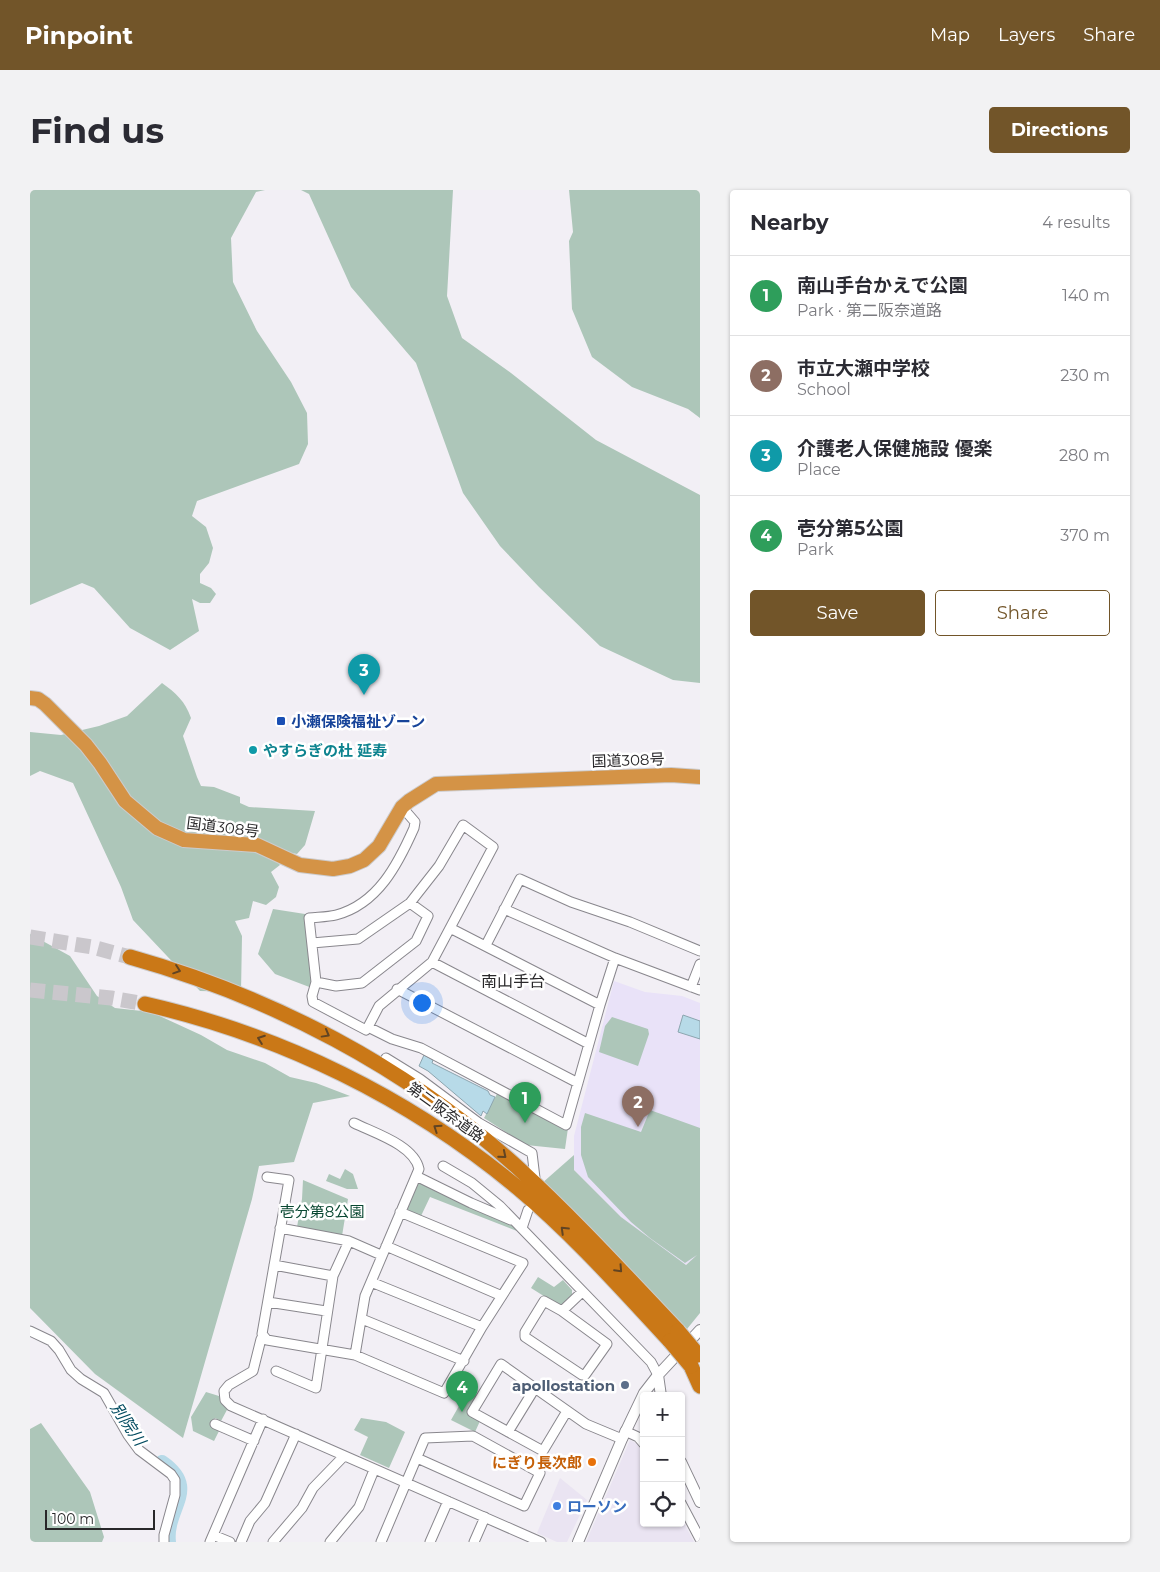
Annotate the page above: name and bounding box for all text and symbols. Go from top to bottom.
text: Pinpoint [25,21,133,50]
text: Map [930,24,970,46]
text: Layers [998,24,1055,46]
text: Share [1083,24,1135,46]
button: Directions [989,107,1130,153]
text: Find us [30,109,164,152]
text: Nearby [750,210,829,235]
text: 4 results [1042,213,1110,232]
text: 南山手台かえで公園 [797,274,967,297]
text: 1 [763,286,769,305]
text: 140 m [1062,286,1110,305]
text: Park · 第二阪奈道路 [797,301,942,320]
text: 市立大瀬中学校 [797,357,930,380]
text: 2 [761,366,771,385]
text: 230 m [1060,366,1110,385]
text: School [797,380,851,399]
text: 介護老人保健施設 優楽 [797,437,992,460]
text: 3 [761,446,771,465]
text: 280 m [1059,446,1110,465]
text: Place [797,460,841,479]
text: 壱分第5公園 [797,517,903,540]
text: 4 [760,526,772,545]
text: 370 m [1060,526,1110,545]
text: Park [797,540,834,559]
button: Save [750,590,925,636]
button: Share [935,590,1110,636]
pin: 3 [348,654,380,695]
place label: 小瀬保険福祉ゾーン [291,712,425,731]
marker: 小瀬保険福祉ゾーン [275,715,287,727]
place label: やすらぎの杜 延寿 [263,741,387,760]
marker: やすらぎの杜 延寿 [247,744,259,756]
street label: 国道308号 [591,749,665,771]
street label: 国道308号 [186,813,260,841]
one-way arrow [172,965,181,975]
district label: 南山手台 [481,972,545,991]
your location [409,990,435,1016]
one-way arrow [321,1028,330,1038]
one-way arrow [258,1035,266,1045]
street label: 第二阪奈道路 [404,1078,488,1146]
pin: 1 [509,1082,541,1123]
pin: 2 [622,1086,654,1127]
one-way arrow [433,1125,443,1134]
one-way arrow [498,1150,507,1159]
park label: 壱分第8公園 [280,1202,364,1221]
one-way arrow [561,1227,570,1236]
one-way arrow [613,1263,622,1272]
pin: 4 [446,1371,478,1412]
place label: apollostation [512,1376,615,1395]
marker: apollostation [619,1379,631,1391]
map controls [640,1392,685,1527]
button: + [640,1392,685,1437]
water label: 別院川 [107,1399,150,1451]
button: − [640,1437,685,1482]
place label: にぎり長次郎 [492,1453,582,1472]
marker: にぎり長次郎 [586,1456,598,1468]
button: locate [640,1482,685,1527]
place label: ローソン [567,1497,627,1516]
marker: ローソン [551,1500,563,1512]
scale bar [45,1507,155,1530]
text: 100 m [52,1510,94,1528]

